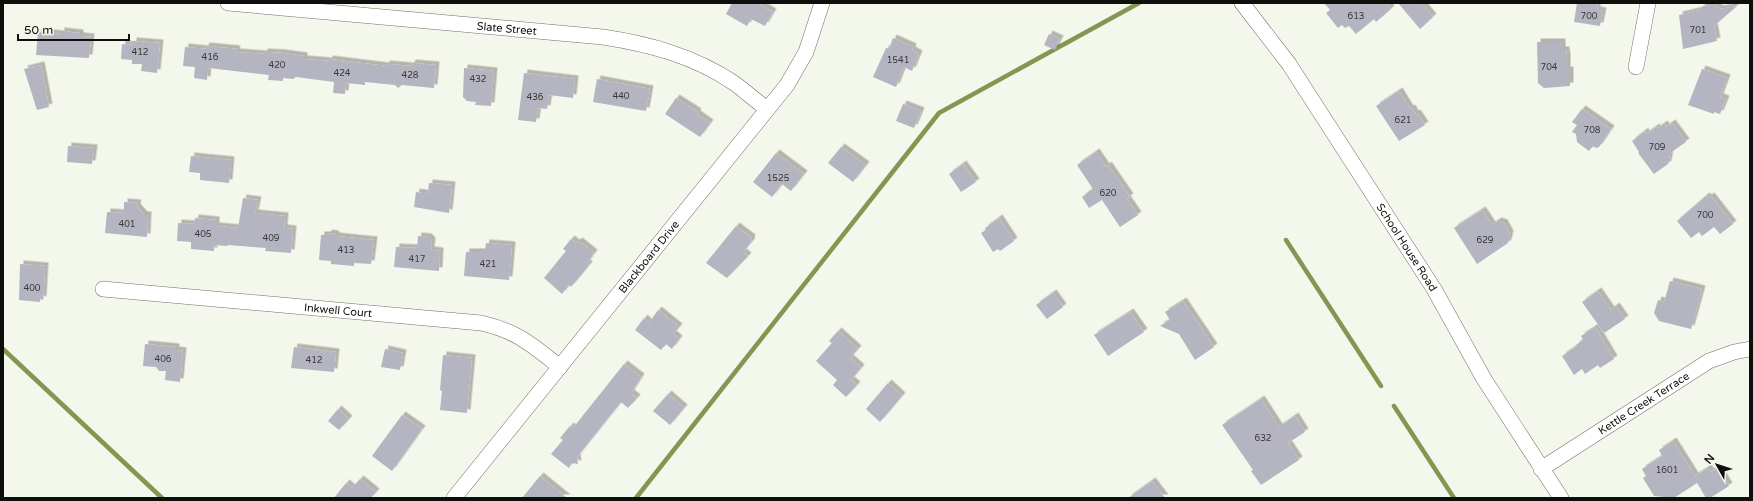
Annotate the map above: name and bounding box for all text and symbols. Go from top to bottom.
house number: 613 [1348,11,1364,22]
house number: 700 [1581,11,1598,22]
scale bar [18,16,129,42]
street label: Slate Street [476,19,537,37]
text: 50 m [24,23,53,37]
house number: 701 [1690,25,1706,36]
house number: 412 [132,47,148,58]
house number: 416 [202,52,219,63]
house number: 1541 [887,55,909,66]
house number: 420 [269,60,286,71]
house number: 704 [1541,62,1558,73]
house number: 424 [334,68,351,79]
house number: 428 [402,70,419,81]
house number: 432 [470,74,486,85]
house number: 440 [613,91,630,102]
house number: 436 [527,92,544,103]
house number: 621 [1395,115,1411,126]
house number: 708 [1584,125,1601,136]
house number: 709 [1649,142,1666,153]
house number: 1525 [767,173,790,184]
house number: 620 [1100,188,1117,199]
street label: School House Road [1374,201,1440,294]
house number: 700 [1697,210,1714,221]
street label: Blackboard Drive [616,218,682,295]
house number: 401 [119,219,135,230]
house number: 405 [195,229,212,240]
house number: 409 [263,233,280,244]
house number: 629 [1477,235,1494,246]
house number: 413 [338,245,354,256]
house number: 417 [409,254,426,265]
house number: 421 [480,259,496,270]
house number: 400 [24,283,41,294]
street label: Inkwell Court [303,301,373,320]
house number: 406 [155,354,172,365]
house number: 412 [306,355,322,366]
street label: Kettle Creek Terrace [1596,369,1692,437]
house number: 632 [1255,433,1271,444]
north arrow [1697,445,1737,485]
text: N [1702,451,1717,467]
house number: 1601 [1656,465,1678,476]

